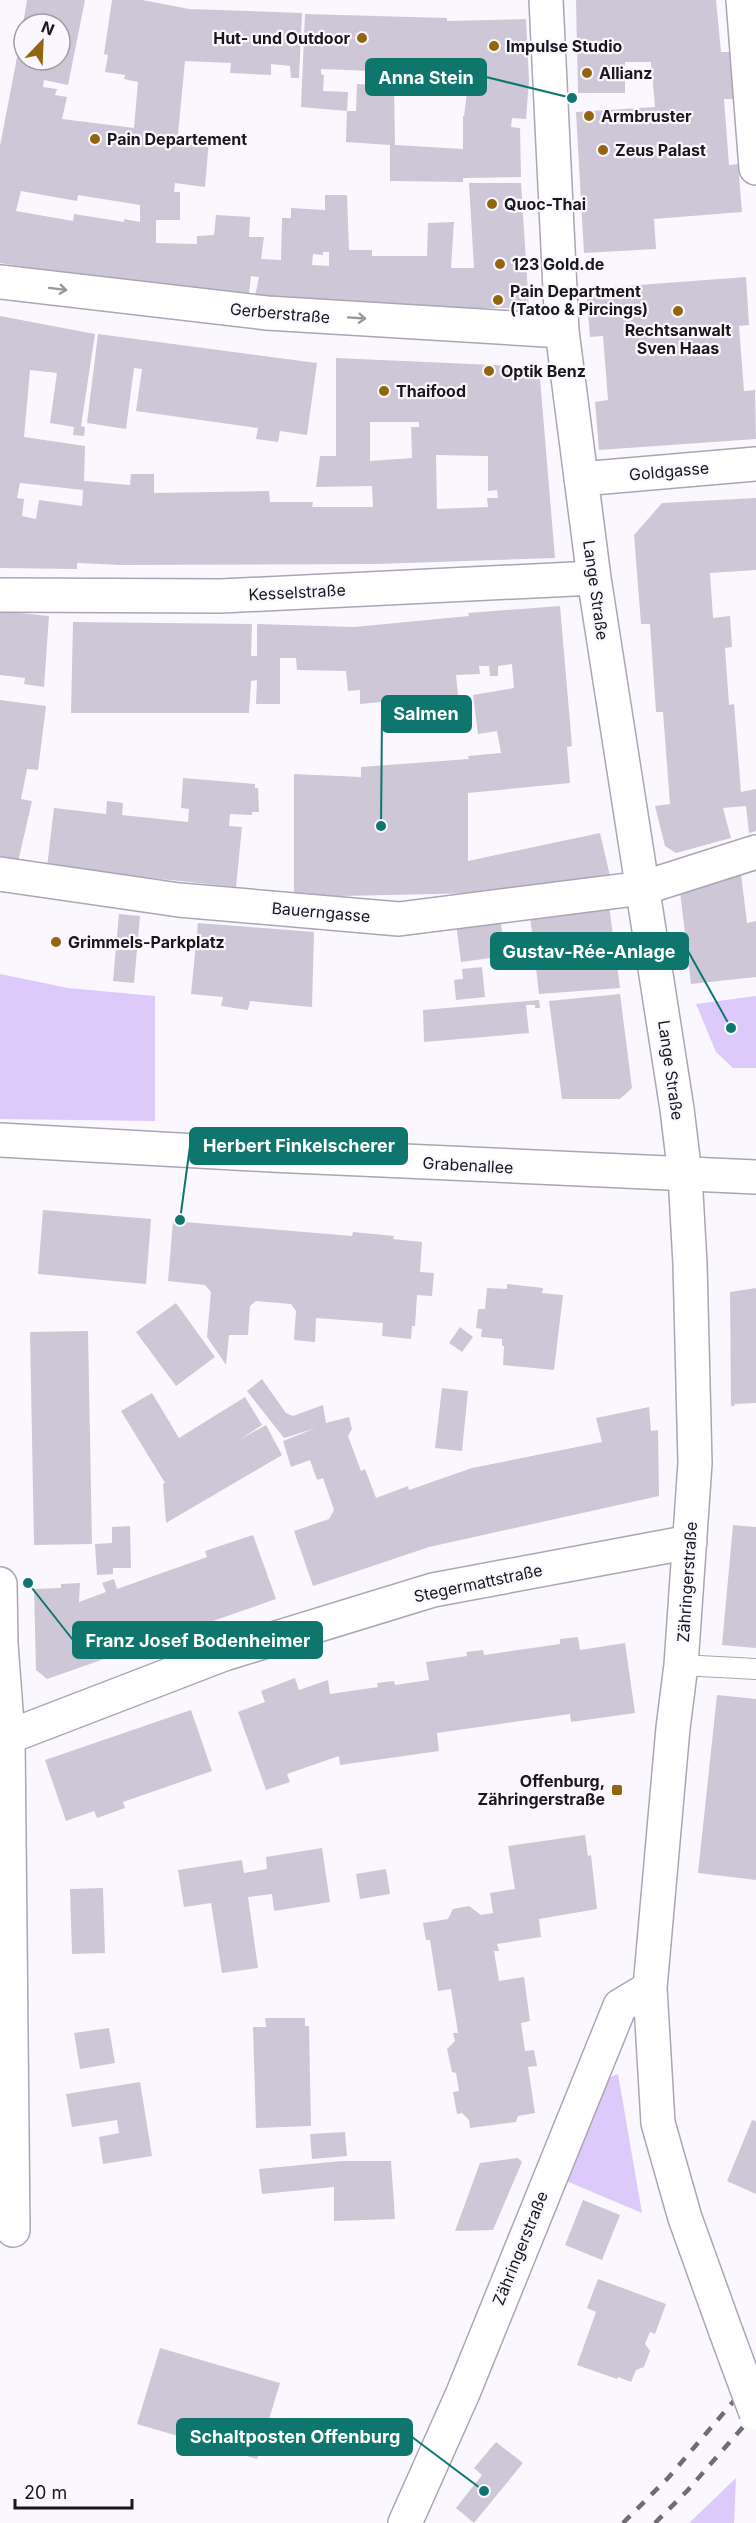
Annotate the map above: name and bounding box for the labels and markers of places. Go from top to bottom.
place label: Hut- und Outdoor [213,28,350,48]
marker: Hut- und Outdoor [355,31,369,45]
place label: Impulse Studio [506,36,622,56]
marker: Impulse Studio [487,39,501,53]
callout: Anna Stein [366,59,486,95]
place label: Allianz [599,63,652,83]
marker: Allianz [580,66,594,80]
place label: Armbruster [601,106,692,126]
marker: Armbruster [582,109,596,123]
place label: Pain Departement [107,129,247,149]
marker: Pain Departement [88,132,102,146]
place label: Zeus Palast [615,140,706,160]
marker: Zeus Palast [596,143,610,157]
place label: Quoc-Thai [504,194,586,214]
marker: Quoc-Thai [485,197,499,211]
place label: 123 Gold.de [512,254,604,274]
marker: 123 Gold.de [493,257,507,271]
place label: Pain Department (Tatoo & Pircings) [510,281,648,319]
marker: Pain Department (Tatoo & Pircings) [491,293,505,307]
marker: Rechtsanwalt Sven Haas [671,304,685,318]
place label: Rechtsanwalt Sven Haas [625,320,731,358]
place label: Optik Benz [501,361,586,381]
marker: Optik Benz [482,364,496,378]
place label: Thaifood [396,381,466,401]
marker: Thaifood [377,384,391,398]
callout: Salmen [382,696,471,732]
place label: Grimmels-Parkplatz [68,932,225,952]
callout: Gustav-Rée-Anlage [491,933,688,969]
marker: Grimmels-Parkplatz [49,935,63,949]
callout: Herbert Finkelscherer [190,1128,407,1164]
callout: Franz Josef Bodenheimer [73,1622,322,1658]
place label: Offenburg, Zähringerstraße [478,1771,605,1809]
marker: Offenburg, Zähringerstraße [610,1783,624,1797]
callout: Schaltposten Offenburg [177,2419,412,2455]

